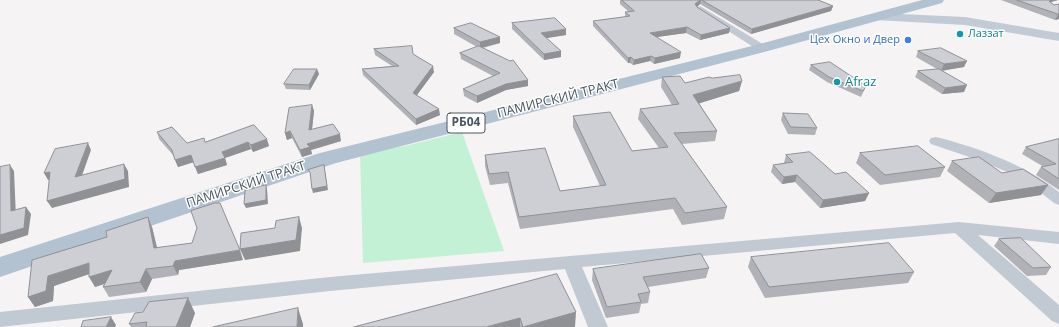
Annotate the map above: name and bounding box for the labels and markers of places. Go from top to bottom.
place label: Лаззат [968,27,1004,41]
marker: Лаззат [955,29,965,39]
place label: Цех Окно и Двер [810,33,900,47]
marker: Цех Окно и Двер [903,35,913,45]
place label: Afraz [845,74,876,90]
marker: Afraz [832,77,842,87]

